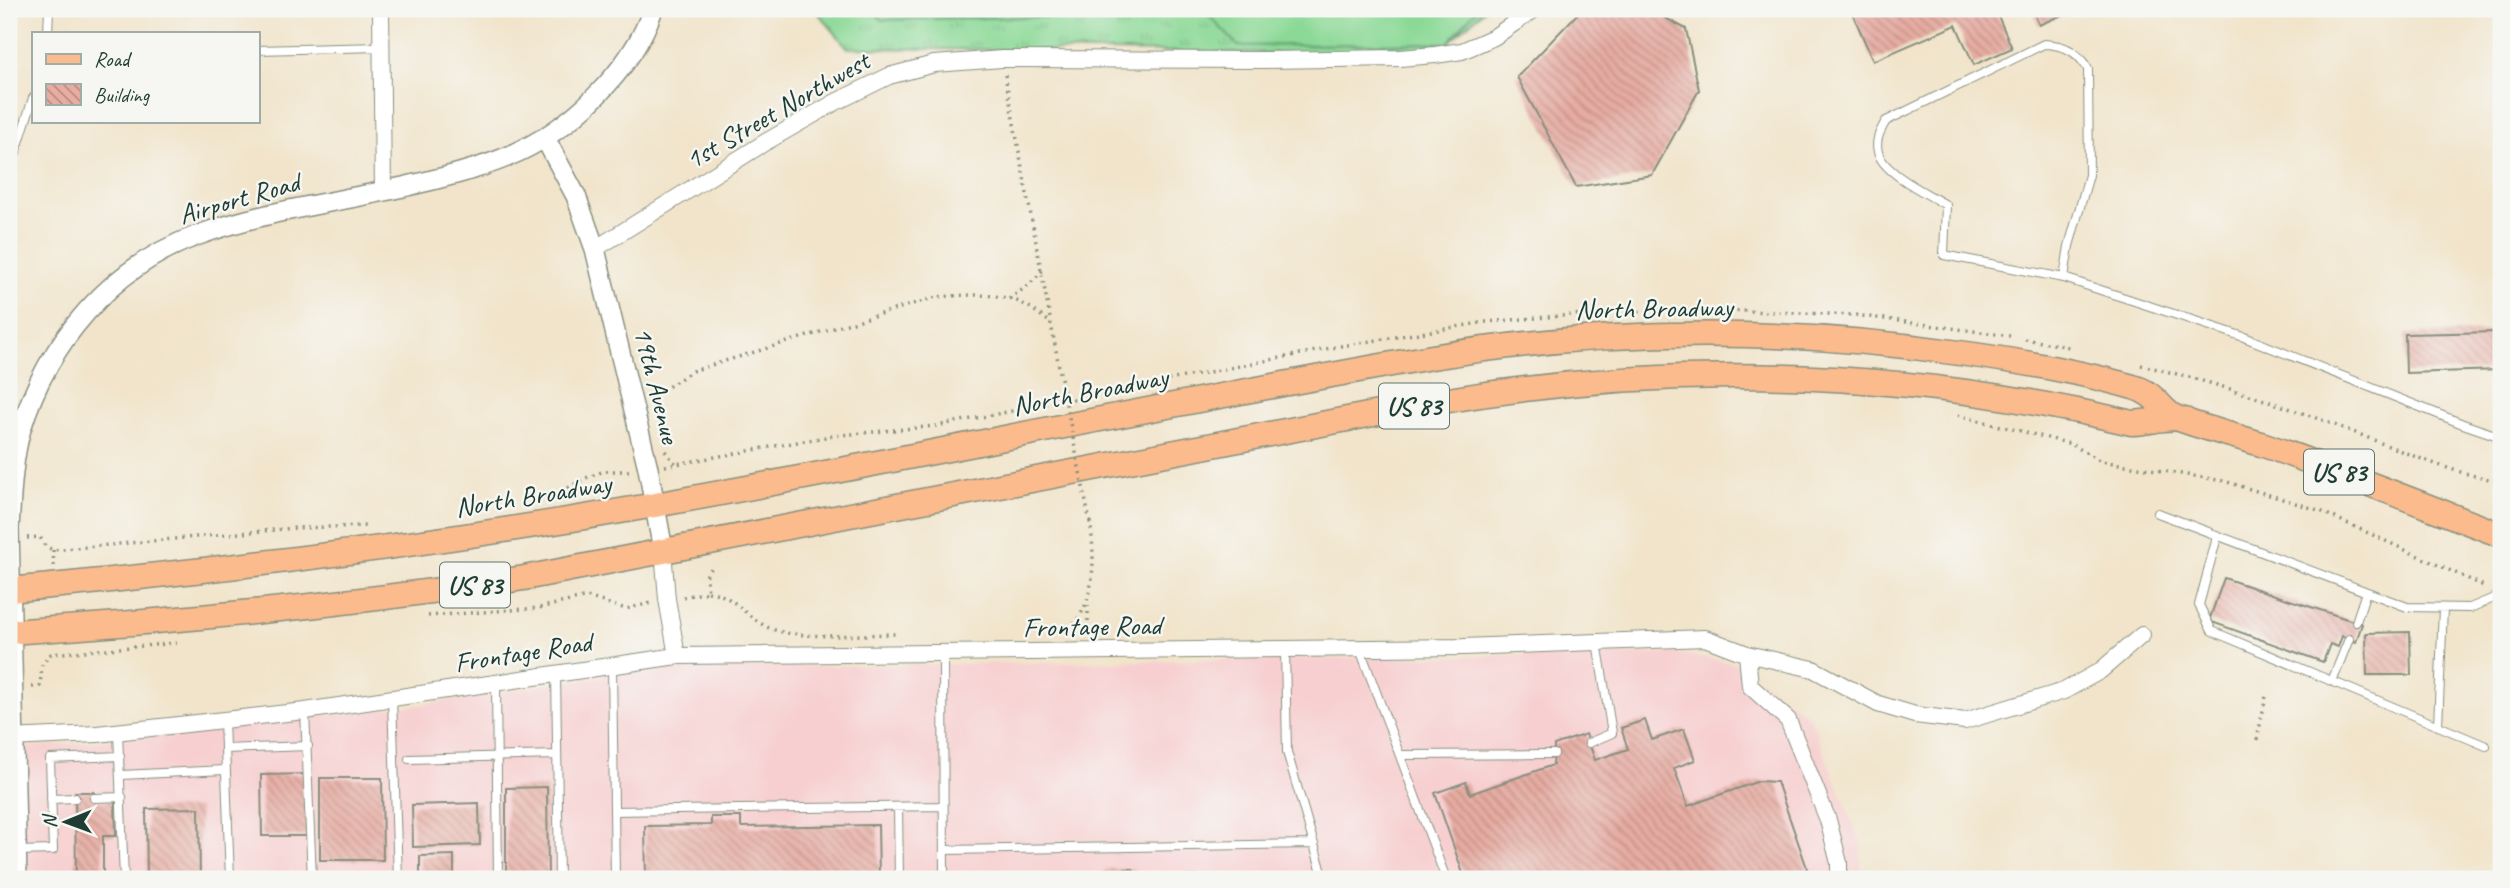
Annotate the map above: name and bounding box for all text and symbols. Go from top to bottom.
legend [32,32,259,122]
street label: 1st Street Northwest [679,42,878,177]
text: Road [94,46,133,72]
text: Building [94,82,151,108]
street label: Airport Road [175,163,307,232]
street label: North Broadway [1575,289,1736,327]
street label: 19th Avenue [626,323,689,449]
street label: North Broadway [1009,358,1173,423]
road number: US 83 [1379,384,1449,428]
road number: US 83 [2304,450,2374,494]
street label: North Broadway [452,465,616,525]
road number: US 83 [440,562,510,608]
street label: Frontage Road [1023,607,1165,645]
street label: Frontage Road [452,623,598,680]
north arrow [32,786,102,856]
text: N [38,813,62,828]

